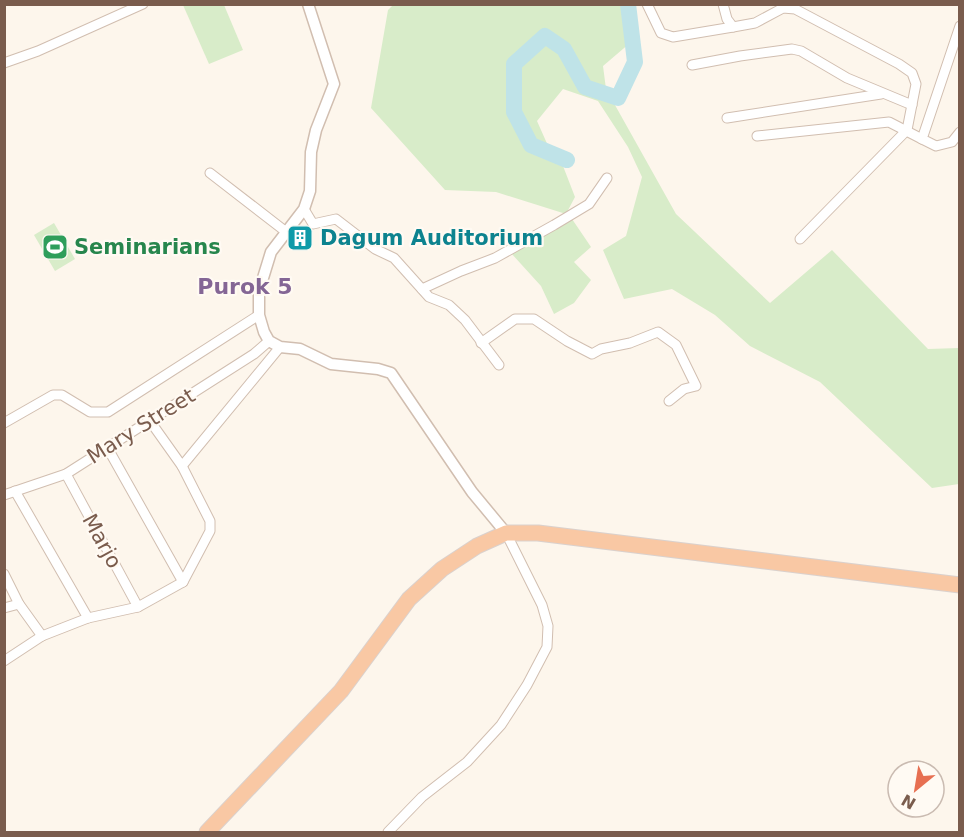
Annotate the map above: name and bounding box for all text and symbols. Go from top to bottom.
building icon: Dagum Auditorium [285,223,315,253]
place label: Dagum Auditorium [320,226,543,250]
sports icon: Seminarians [40,232,70,262]
place label: Seminarians [74,235,221,259]
district label: Purok 5 [197,274,293,299]
street label: Mary Street [83,383,199,469]
street label: Marjo [77,510,127,572]
north arrow [886,759,946,819]
text: N [898,790,919,813]

